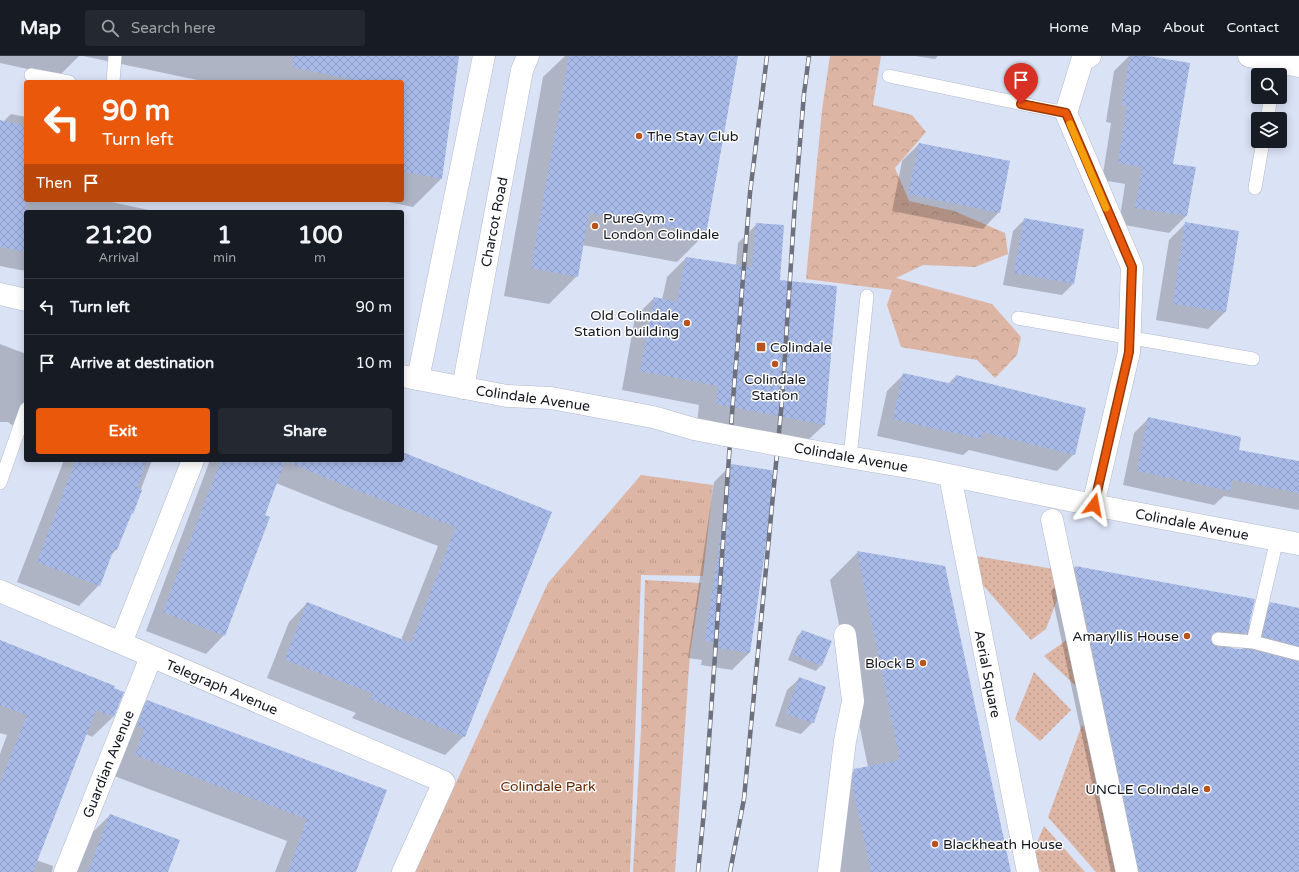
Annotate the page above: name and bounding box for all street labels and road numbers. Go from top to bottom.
street label: Charcot Road [477,176,512,269]
street label: Colindale Avenue [475,382,591,415]
street label: Colindale Avenue [793,439,909,476]
street label: Colindale Avenue [1134,505,1250,544]
street label: Aerial Square [971,629,1004,719]
street label: Telegraph Avenue [163,656,280,719]
street label: Guardian Avenue [79,708,138,821]

